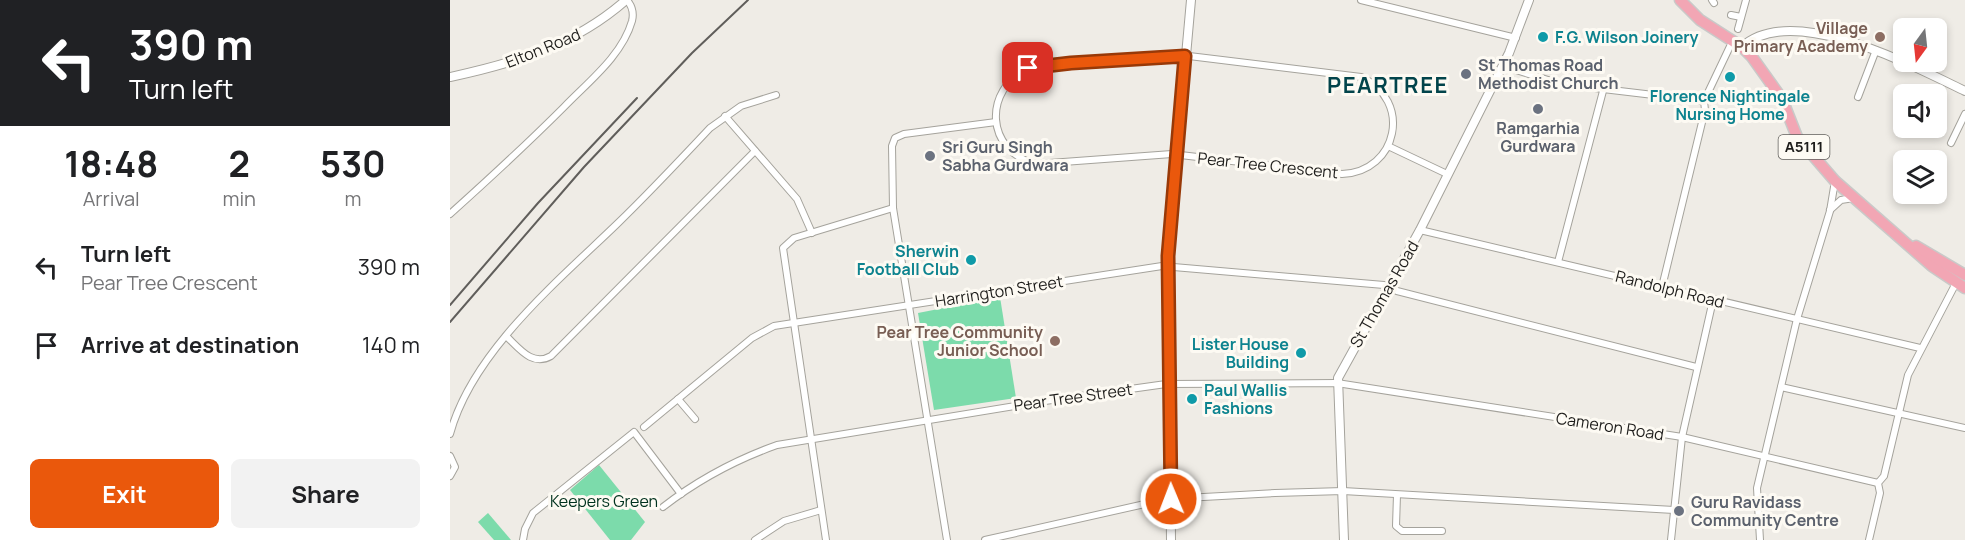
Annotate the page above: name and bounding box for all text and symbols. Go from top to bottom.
text: 390 m [129,15,253,73]
place label: Village Primary Academy [1734,17,1868,57]
north arrow [1893,18,1947,72]
map controls [1893,18,1947,204]
street label: Elton Road [502,23,584,73]
icon: left [30,24,108,102]
place label: F.G. Wilson Joinery [1555,26,1698,48]
marker: F.G. Wilson Joinery [1536,30,1550,44]
marker: Village Primary Academy [1873,30,1887,44]
pin [1002,42,1053,93]
icon: arrive [1011,51,1044,84]
place label: St Thomas Road Methodist Church [1478,54,1619,94]
marker: St Thomas Road Methodist Church [1459,67,1473,81]
text: Turn left [129,70,233,107]
district label: PEARTREE [1327,70,1449,100]
marker: Florence Nightingale Nursing Home [1723,70,1737,84]
button: sound [1893,84,1947,138]
place label: Florence Nightingale Nursing Home [1650,85,1811,125]
marker: Ramgarhia Gurdwara [1531,102,1545,116]
place label: Ramgarhia Gurdwara [1496,117,1580,157]
road number: A5111 [1778,135,1830,159]
place label: Sri Guru Singh Sabha Gurdwara [942,136,1069,176]
text: 18:48 [64,139,158,188]
text: 2 [228,139,250,188]
text: 530 [320,139,386,188]
street label: Pear Tree Crescent [1197,147,1339,183]
marker: Sri Guru Singh Sabha Gurdwara [923,149,937,163]
button: layers [1893,150,1947,204]
text: Arrival [83,185,140,212]
text: min [222,185,256,212]
text: m [344,185,361,212]
street label: St Thomas Road [1344,237,1424,351]
text: Turn left [81,239,171,269]
place label: Sherwin Football Club [857,240,959,280]
icon: left [30,251,63,284]
text: 390 m [358,252,420,282]
marker: Sherwin Football Club [964,253,978,267]
street label: Randolph Road [1613,265,1727,313]
text: Pear Tree Crescent [81,269,258,296]
street label: Harrington Street [933,270,1065,312]
place label: Pear Tree Community Junior School [876,321,1043,361]
icon: arrive [30,329,63,362]
text: Arrive at destination [81,330,299,360]
text: 140 m [362,330,420,360]
place label: Lister House Building [1192,333,1289,373]
marker: Pear Tree Community Junior School [1048,334,1062,348]
marker: Lister House Building [1294,346,1308,360]
street label: Pear Tree Street [1012,378,1134,416]
place label: Paul Wallis Fashions [1204,379,1287,419]
marker: Paul Wallis Fashions [1185,392,1199,406]
street label: Cameron Road [1554,407,1666,445]
button: Exit [30,459,219,528]
button: Share [231,459,420,528]
position arrow [1139,467,1203,531]
park label: Keepers Green [550,490,658,512]
place label: Guru Ravidass Community Centre [1691,491,1839,531]
marker: Guru Ravidass Community Centre [1672,504,1686,518]

